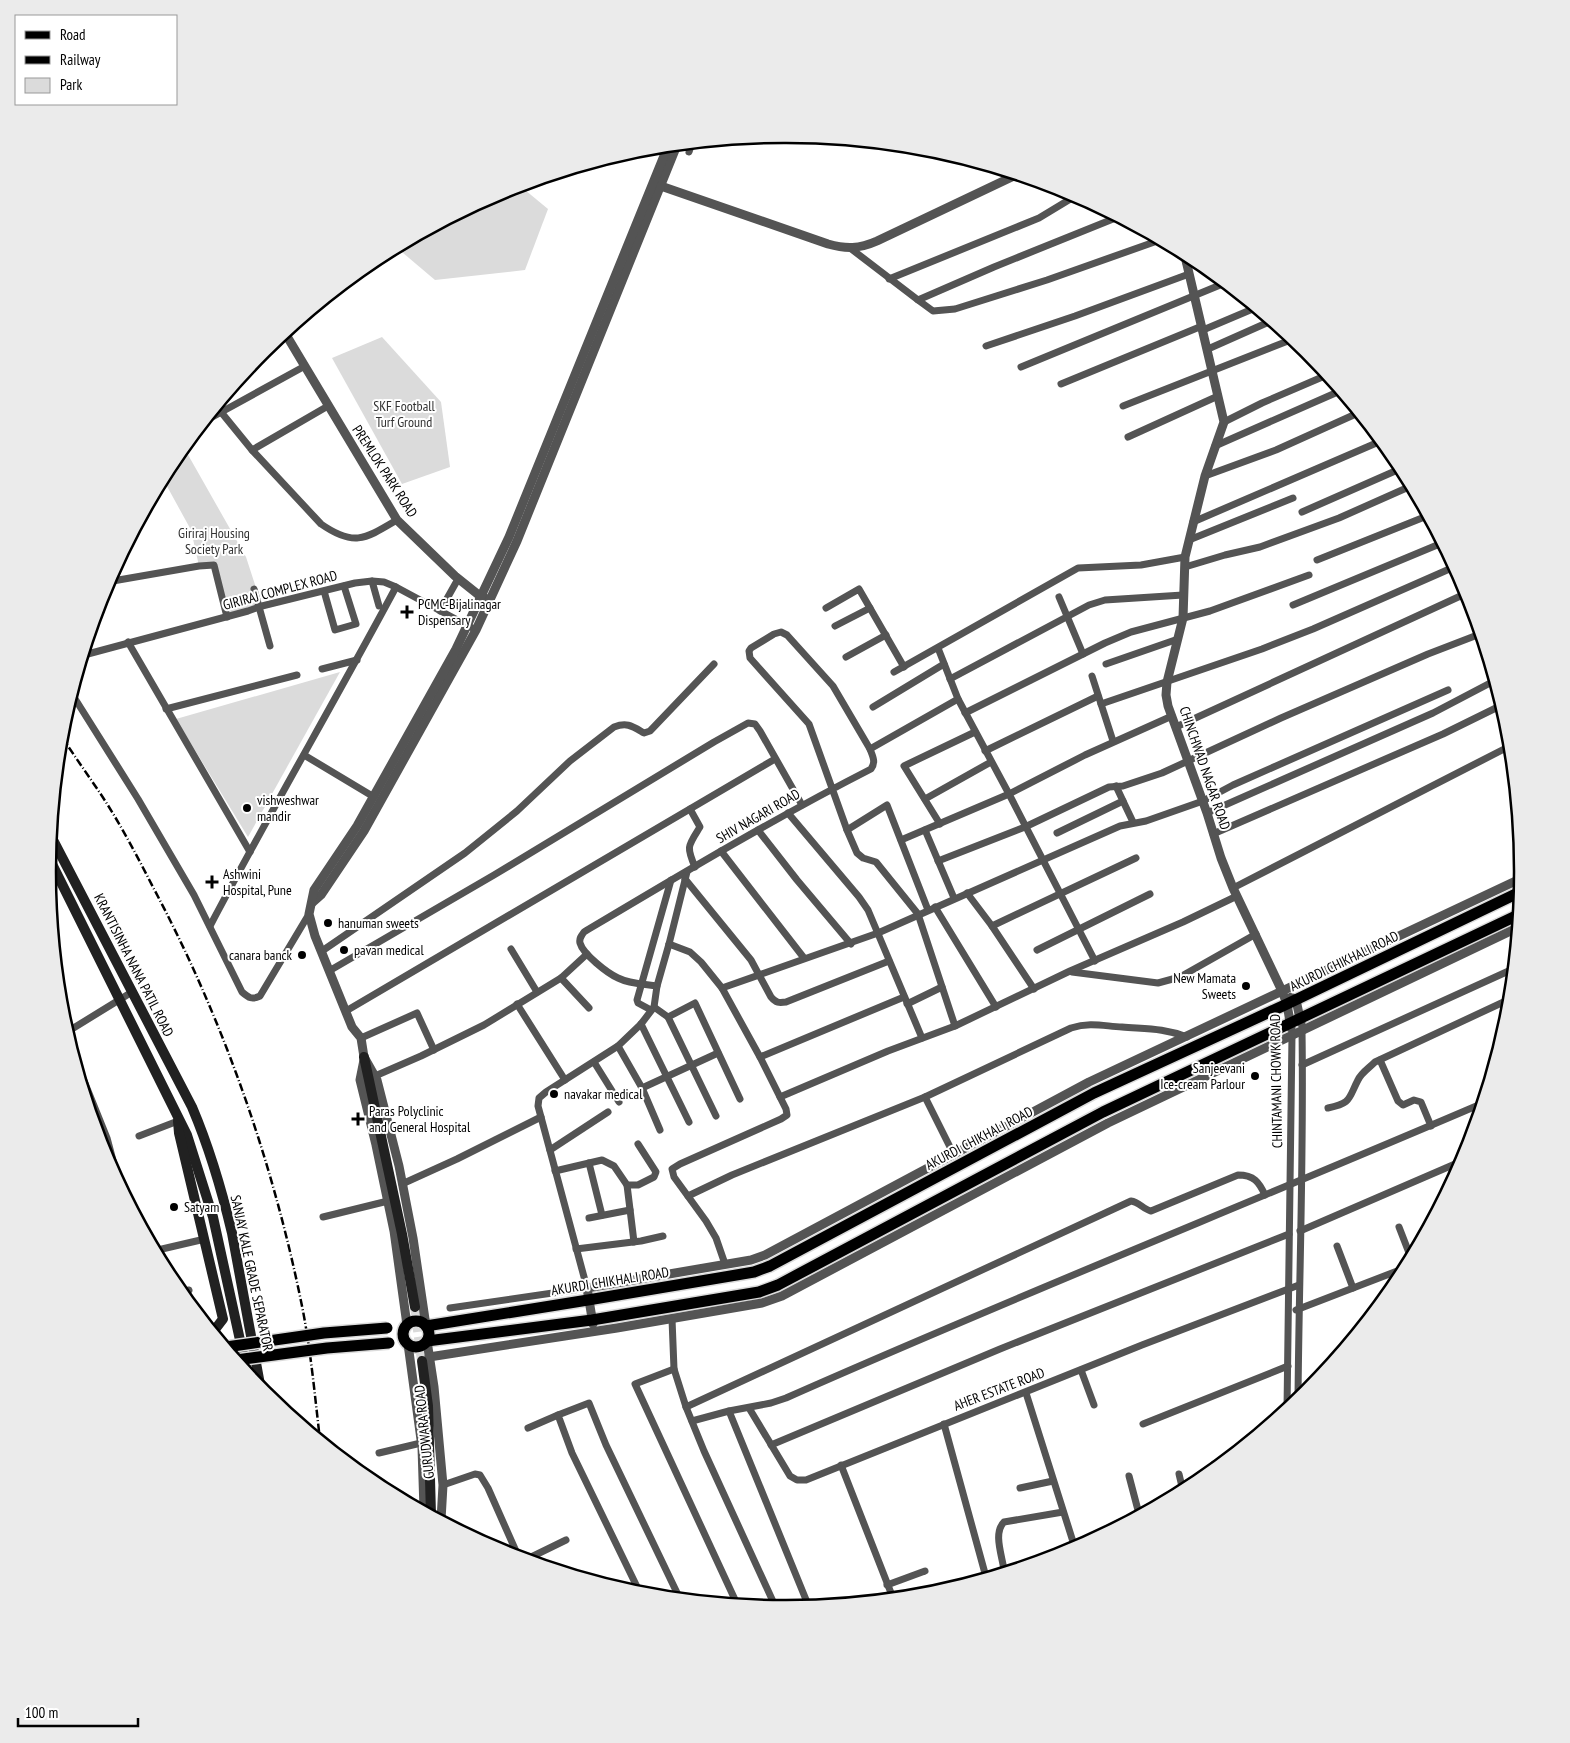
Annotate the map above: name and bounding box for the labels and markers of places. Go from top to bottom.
place label: PCMC-Bijalinagar Dispensary [418,595,501,629]
marker: PCMC-Bijalinagar Dispensary [400,605,414,619]
place label: vishweshwar mandir [257,791,319,825]
marker: vishweshwar mandir [241,802,253,814]
place label: Ashwini Hospital, Pune [223,865,292,899]
marker: Ashwini Hospital, Pune [205,875,219,889]
place label: hanuman sweets [338,914,419,932]
marker: hanuman sweets [322,917,334,929]
place label: pavan medical [354,941,424,959]
marker: pavan medical [338,944,350,956]
place label: canara banck [229,946,293,964]
marker: canara banck [296,949,308,961]
place label: New Mamata Sweets [1173,969,1236,1003]
marker: New Mamata Sweets [1240,980,1252,992]
place label: Sanjeevani Ice-cream Parlour [1160,1059,1245,1093]
marker: Sanjeevani Ice-cream Parlour [1249,1070,1261,1082]
place label: navakar medical [564,1085,643,1103]
marker: navakar medical [548,1088,560,1100]
place label: Paras Polyclinic and General Hospital [369,1102,471,1136]
marker: Paras Polyclinic and General Hospital [351,1112,365,1126]
place label: Satyam [184,1198,219,1216]
marker: Satyam [168,1201,180,1213]

